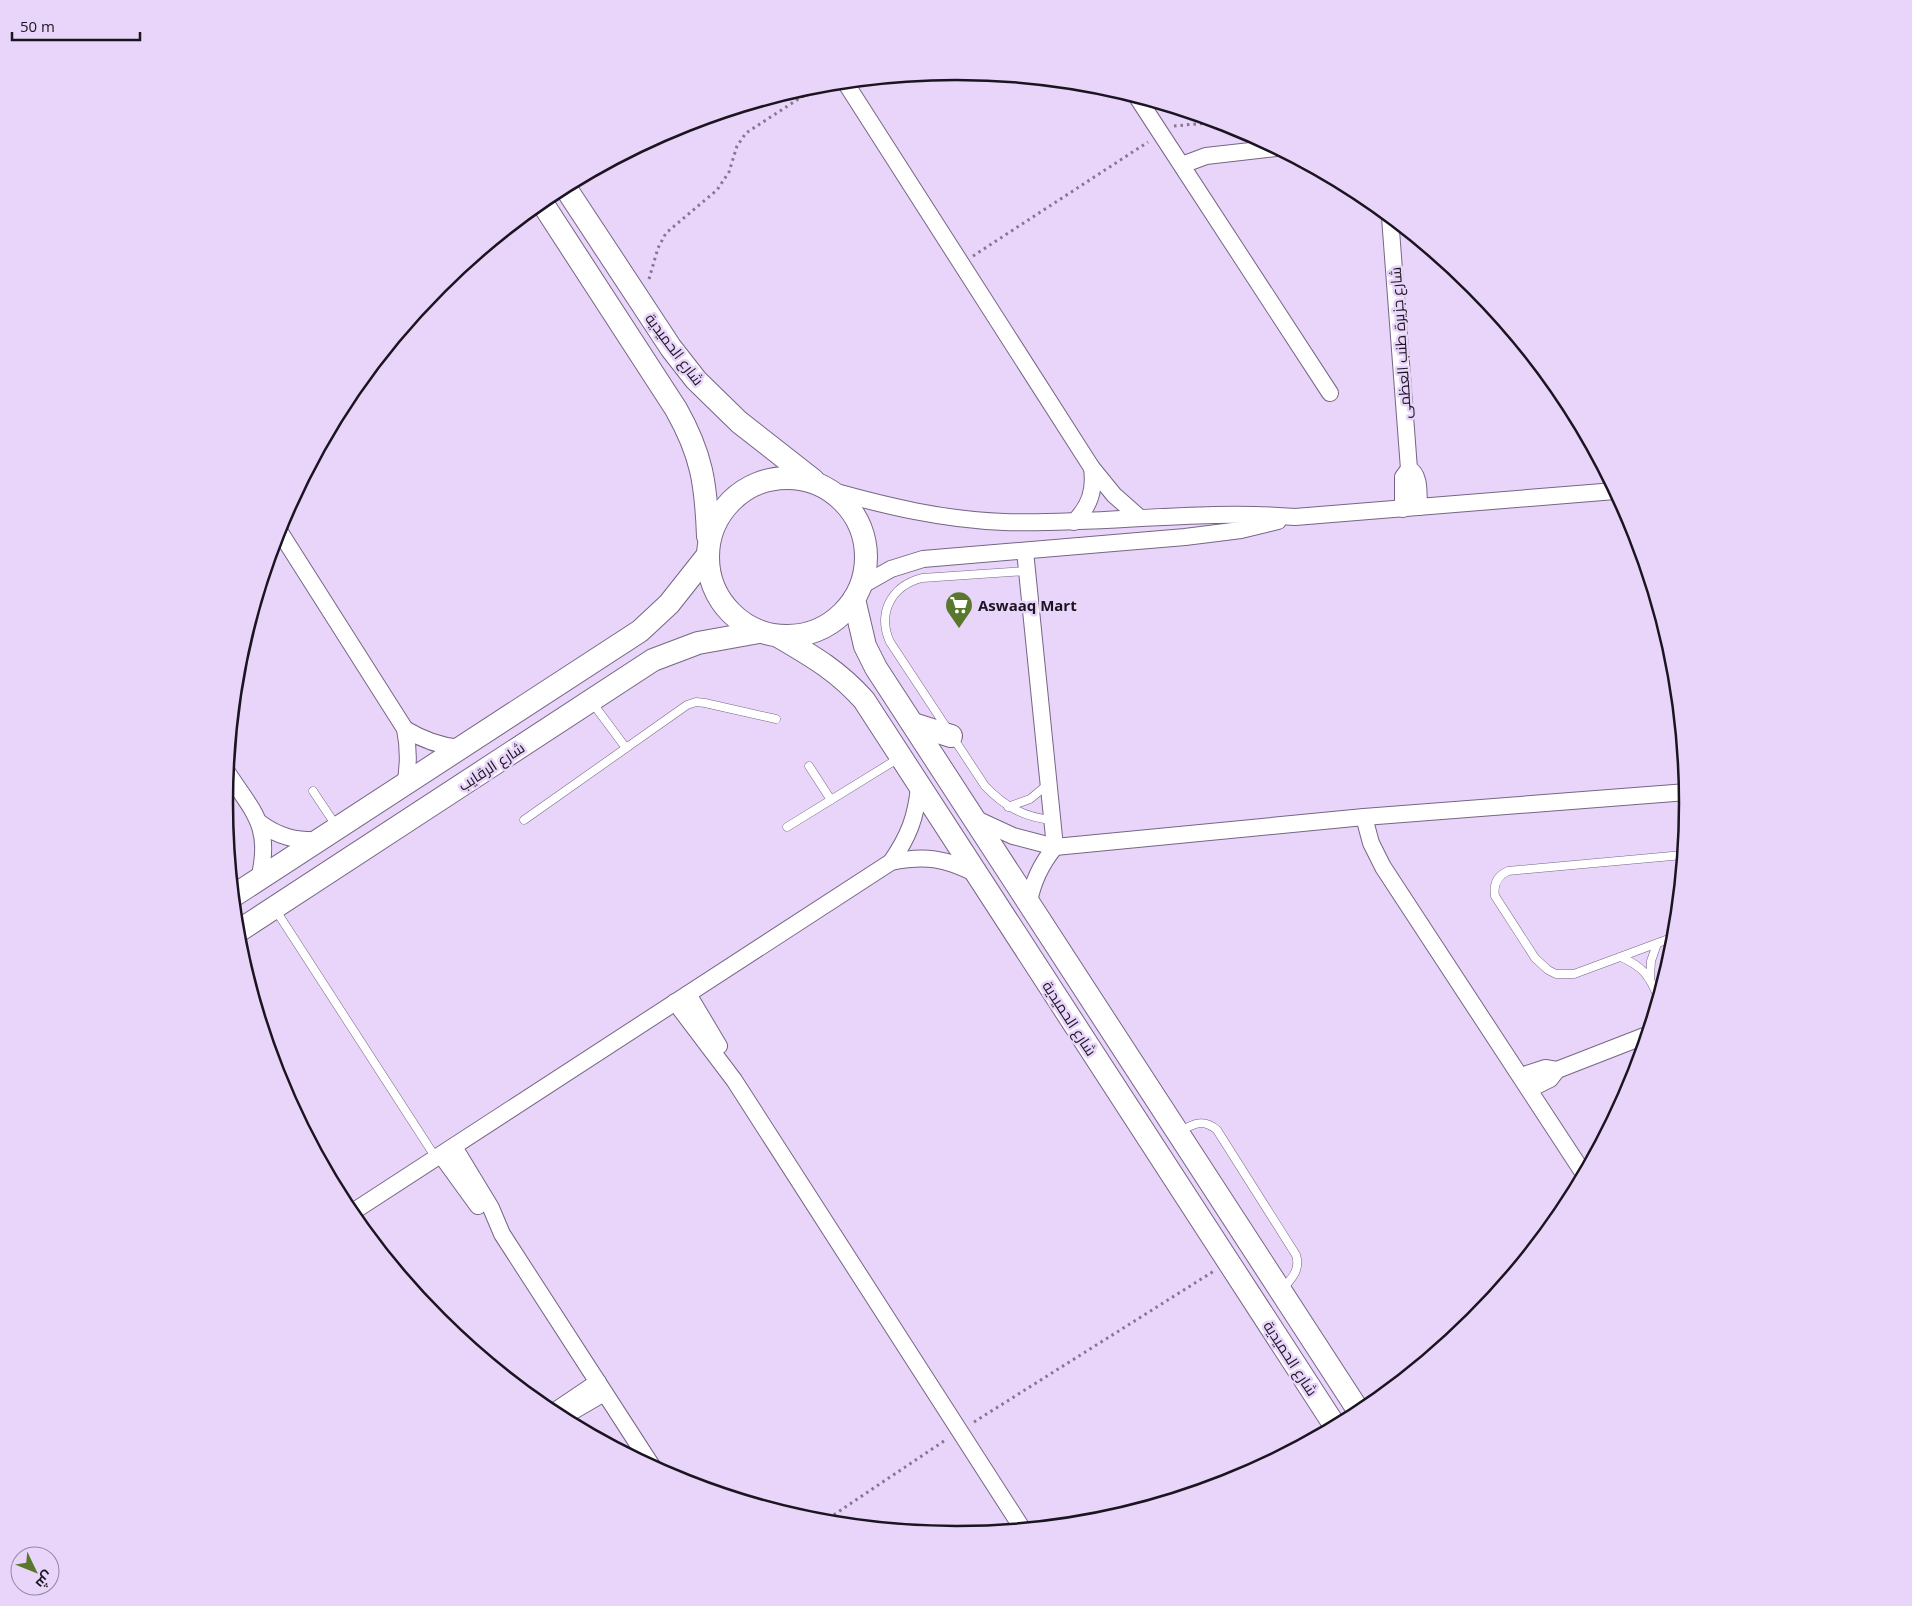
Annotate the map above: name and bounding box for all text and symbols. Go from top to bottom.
scale bar [12,10,140,42]
text: 50 m [20,16,55,36]
street label: شارع جزيرة طنب العظمى [1385,266,1417,420]
street label: شارع الحميدية [640,309,709,390]
supermarket icon: Aswaaq Mart [944,590,974,629]
place label: Aswaaq Mart [978,595,1077,615]
street label: شارع الرقايب [454,737,529,797]
street label: شارع الحميدية [1037,977,1102,1060]
street label: شارع الحميدية [1258,1317,1323,1400]
north arrow [10,1546,60,1596]
text: ش [32,1567,58,1593]

